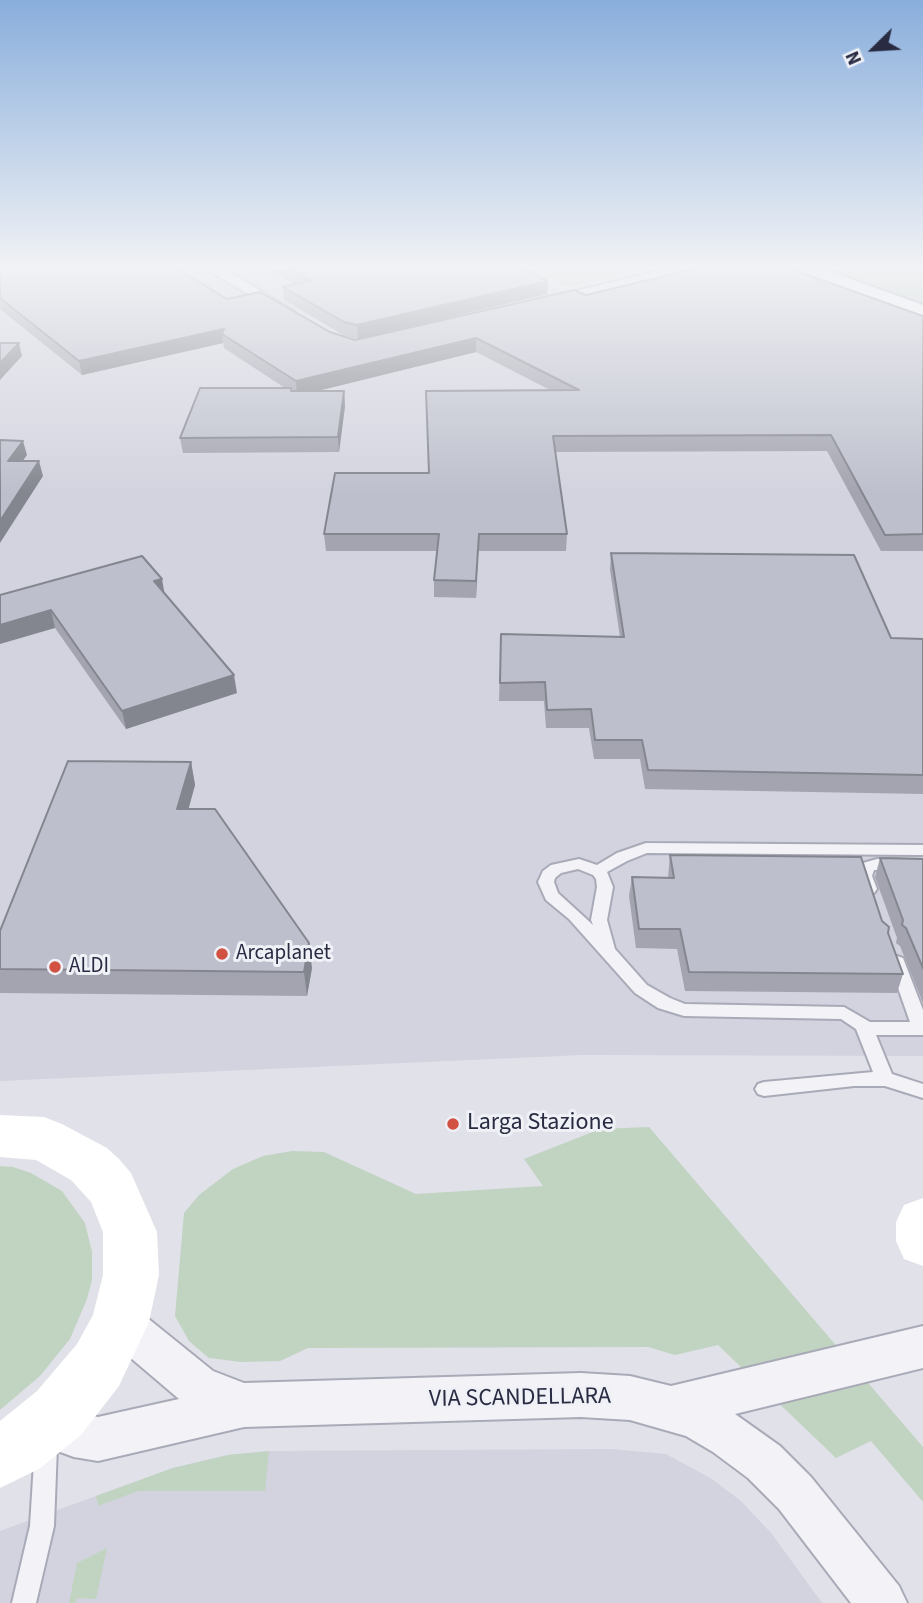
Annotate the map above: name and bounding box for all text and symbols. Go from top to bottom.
north arrow [839,14,909,84]
text: N [839,46,869,69]
place label: Arcaplanet [236,941,331,967]
marker: Arcaplanet [214,946,230,962]
place label: ALDI [69,954,109,980]
marker: ALDI [47,959,63,975]
place label: Larga Stazione [467,1110,614,1138]
marker: Larga Stazione [445,1116,461,1132]
street label: VIA SCANDELLARA [429,1383,611,1415]

